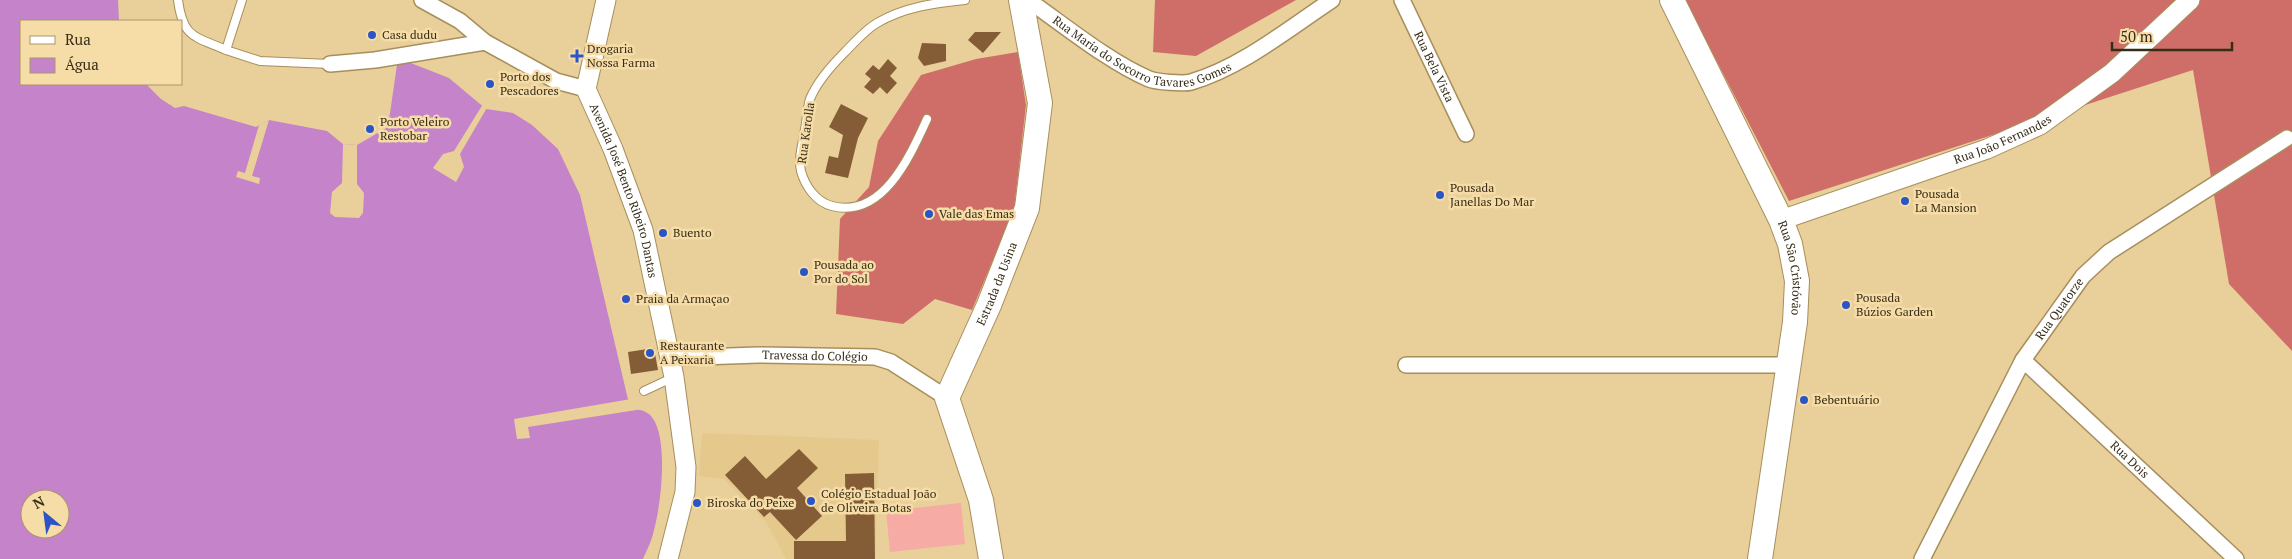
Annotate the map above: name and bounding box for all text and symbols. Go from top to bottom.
street label: Rua Maria do Socorro Tavares Gomes [1050,12,1234,90]
legend [20,20,182,85]
scale bar [2112,20,2232,52]
text: 50 m [2120,26,2153,46]
place label: Casa dudu [382,27,437,42]
text: Rua [65,29,91,49]
marker: Casa dudu [366,29,378,41]
street label: Rua Bela Vista [1411,29,1458,104]
place label: Drogaria Nossa Farma [587,41,655,70]
marker: Drogaria Nossa Farma [571,50,583,62]
text: Água [65,54,99,74]
place label: Porto dos Pescadores [500,69,559,98]
marker: Porto dos Pescadores [484,78,496,90]
street label: Avenida José Bento Ribeiro Dantas [586,101,661,279]
street label: Rua Karolla [794,101,817,165]
street label: Rua João Fernandes [1952,111,2054,167]
place label: Porto Veleiro Restobar [380,114,450,143]
marker: Porto Veleiro Restobar [364,123,376,135]
place label: Pousada Janellas Do Mar [1450,180,1534,209]
place label: Pousada La Mansion [1915,186,1977,215]
marker: Pousada Janellas Do Mar [1434,189,1446,201]
marker: Pousada La Mansion [1899,195,1911,207]
place label: Vale das Emas [939,206,1014,221]
marker: Vale das Emas [923,208,935,220]
street label: Rua São Cristóvão [1775,218,1805,316]
place label: Buento [673,225,712,240]
marker: Buento [657,227,669,239]
street label: Estrada da Usina [973,240,1020,328]
place label: Pousada ao Por do Sol [814,257,874,286]
marker: Pousada ao Por do Sol [798,266,810,278]
street label: Rua Quatorze [2032,275,2086,343]
place label: Pousada Búzios Garden [1856,290,1933,319]
place label: Praia da Armaçao [636,291,730,306]
marker: Praia da Armaçao [620,293,632,305]
marker: Pousada Búzios Garden [1840,299,1852,311]
place label: Restaurante A Peixaria [660,338,724,367]
marker: Restaurante A Peixaria [644,347,656,359]
street label: Travessa do Colégio [762,347,868,364]
place label: Bebentuário [1814,392,1880,407]
marker: Bebentuário [1798,394,1810,406]
street label: Rua Dois [2108,438,2153,481]
place label: Colégio Estadual João de Oliveira Botas [821,486,937,515]
north arrow [20,489,70,539]
text: N [29,491,48,513]
place label: Biroska do Peixe [707,495,794,510]
marker: Colégio Estadual João de Oliveira Botas [805,495,817,507]
marker: Biroska do Peixe [691,497,703,509]

